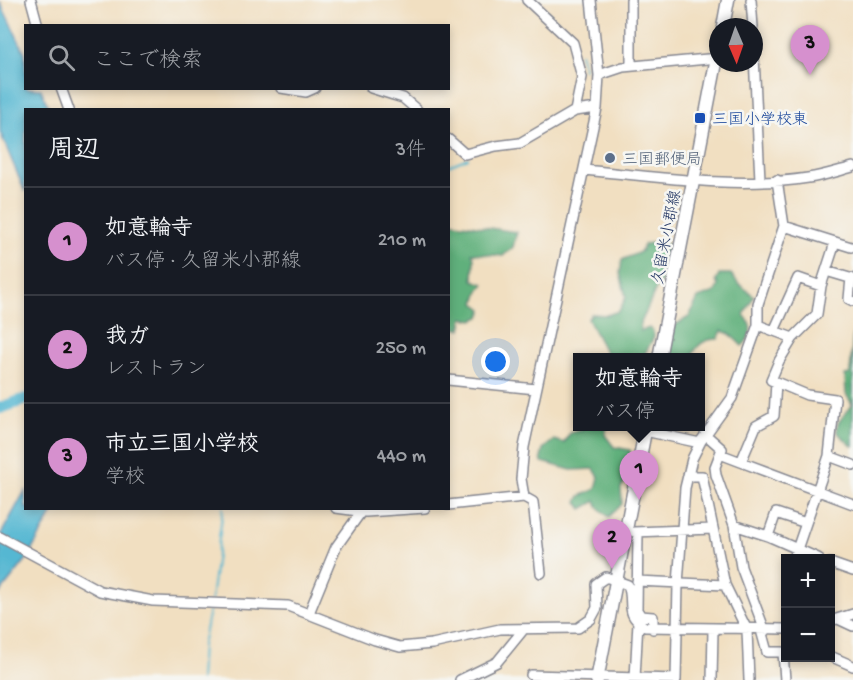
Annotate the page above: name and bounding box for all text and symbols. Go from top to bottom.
north arrow [709,18,763,72]
search box [24,24,450,90]
pin: 3 [790,26,830,75]
icon: search [45,41,78,74]
text: ここで検索 [93,49,203,75]
place label: 三国小学校東 [712,110,808,131]
marker: 三国小学校東 [693,111,707,125]
text: 周辺 [48,137,100,168]
text: 3件 [396,140,426,163]
marker: 三国郵便局 [603,151,617,165]
place label: 三国郵便局 [622,151,702,171]
street label: 久留米小郡線 [648,188,687,287]
text: 如意輪寺 [105,217,193,243]
text: 1 [63,230,72,253]
text: 210 m [378,230,426,253]
text: バス停 · 久留米小郡線 [105,251,301,274]
text: 我ガ [105,325,149,351]
text: 2 [63,338,72,361]
text: 250 m [375,338,426,361]
your location [481,347,510,376]
popup [573,353,705,431]
text: レストラン [105,359,207,382]
text: 如意輪寺 [595,368,683,394]
text: バス停 [595,402,655,425]
text: 市立三国小学校 [105,433,259,459]
text: 3 [62,446,73,469]
text: 440 m [377,446,426,469]
pin: 1 [620,450,658,500]
text: 学校 [105,467,145,490]
pin: 2 [592,520,632,569]
map controls [781,554,835,662]
button: + [781,554,835,608]
button: − [781,608,835,662]

